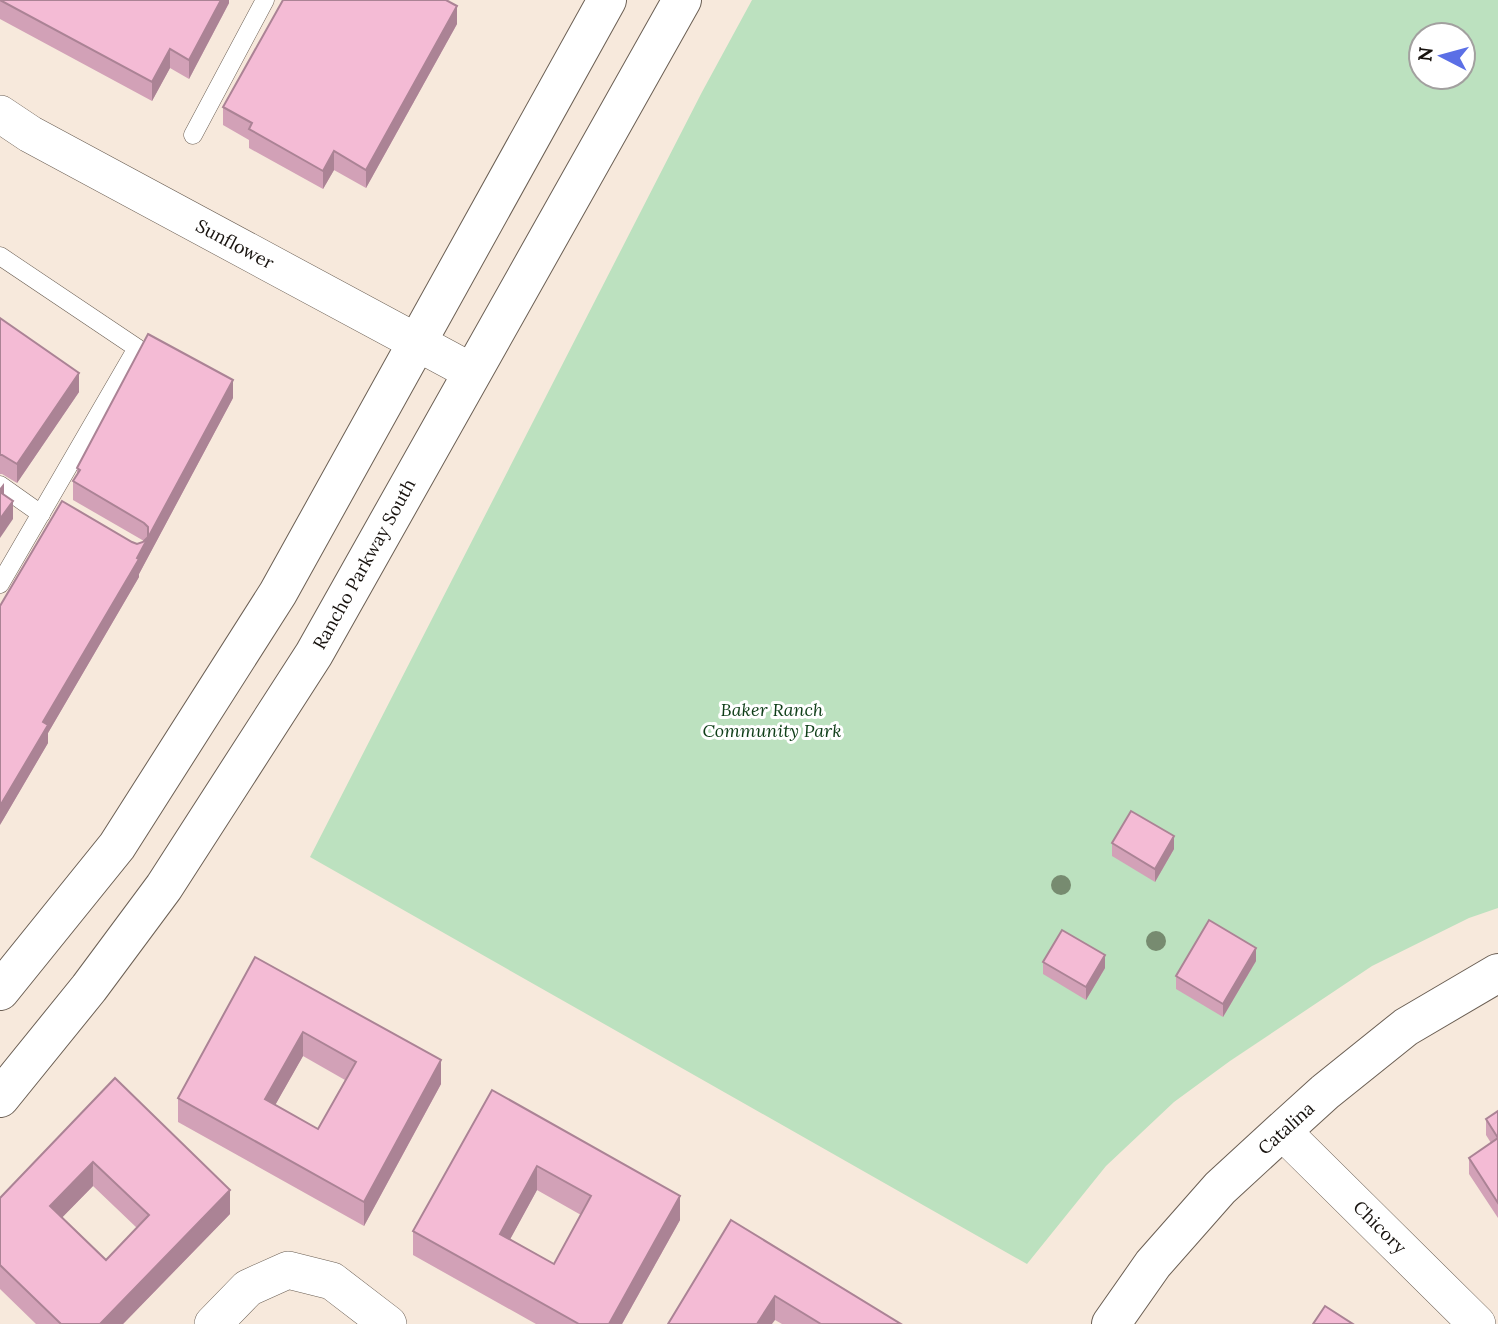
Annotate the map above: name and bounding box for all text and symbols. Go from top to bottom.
north arrow [1407,21,1477,91]
text: N [1412,45,1438,63]
street label: Sunflower [192,214,278,274]
street label: Rancho Parkway South [308,475,421,653]
park label: Baker Ranch Community Park [702,698,842,742]
street label: Catalina [1253,1097,1319,1159]
street label: Chicory [1349,1196,1412,1259]

